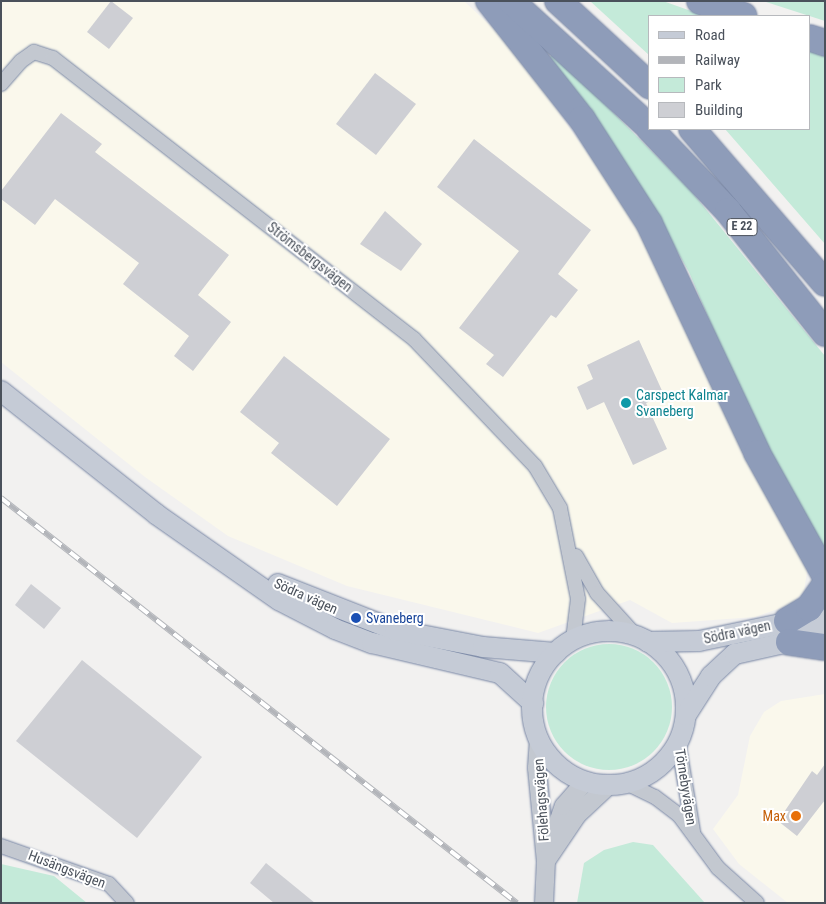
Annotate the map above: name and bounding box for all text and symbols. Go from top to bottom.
legend [648,15,811,130]
text: Road [695,26,725,44]
text: Railway [695,51,740,69]
text: Park [695,76,722,94]
text: Building [695,101,743,119]
road number: E 22 [726,218,758,236]
street label: Strömsbergsvägen [264,219,356,295]
place label: Carspect Kalmar Svaneberg [636,387,728,420]
marker: Carspect Kalmar Svaneberg [620,397,632,409]
street label: Södra vägen [272,575,340,617]
place label: Svaneberg [366,610,424,626]
marker: Svaneberg [350,612,362,624]
street label: Södra vägen [702,617,772,647]
street label: Törnebyvägen [672,748,700,826]
street label: Fölehagsvägen [530,758,552,842]
place label: Max [763,808,786,824]
marker: Max [790,810,802,822]
street label: Husängsvägen [26,847,108,891]

